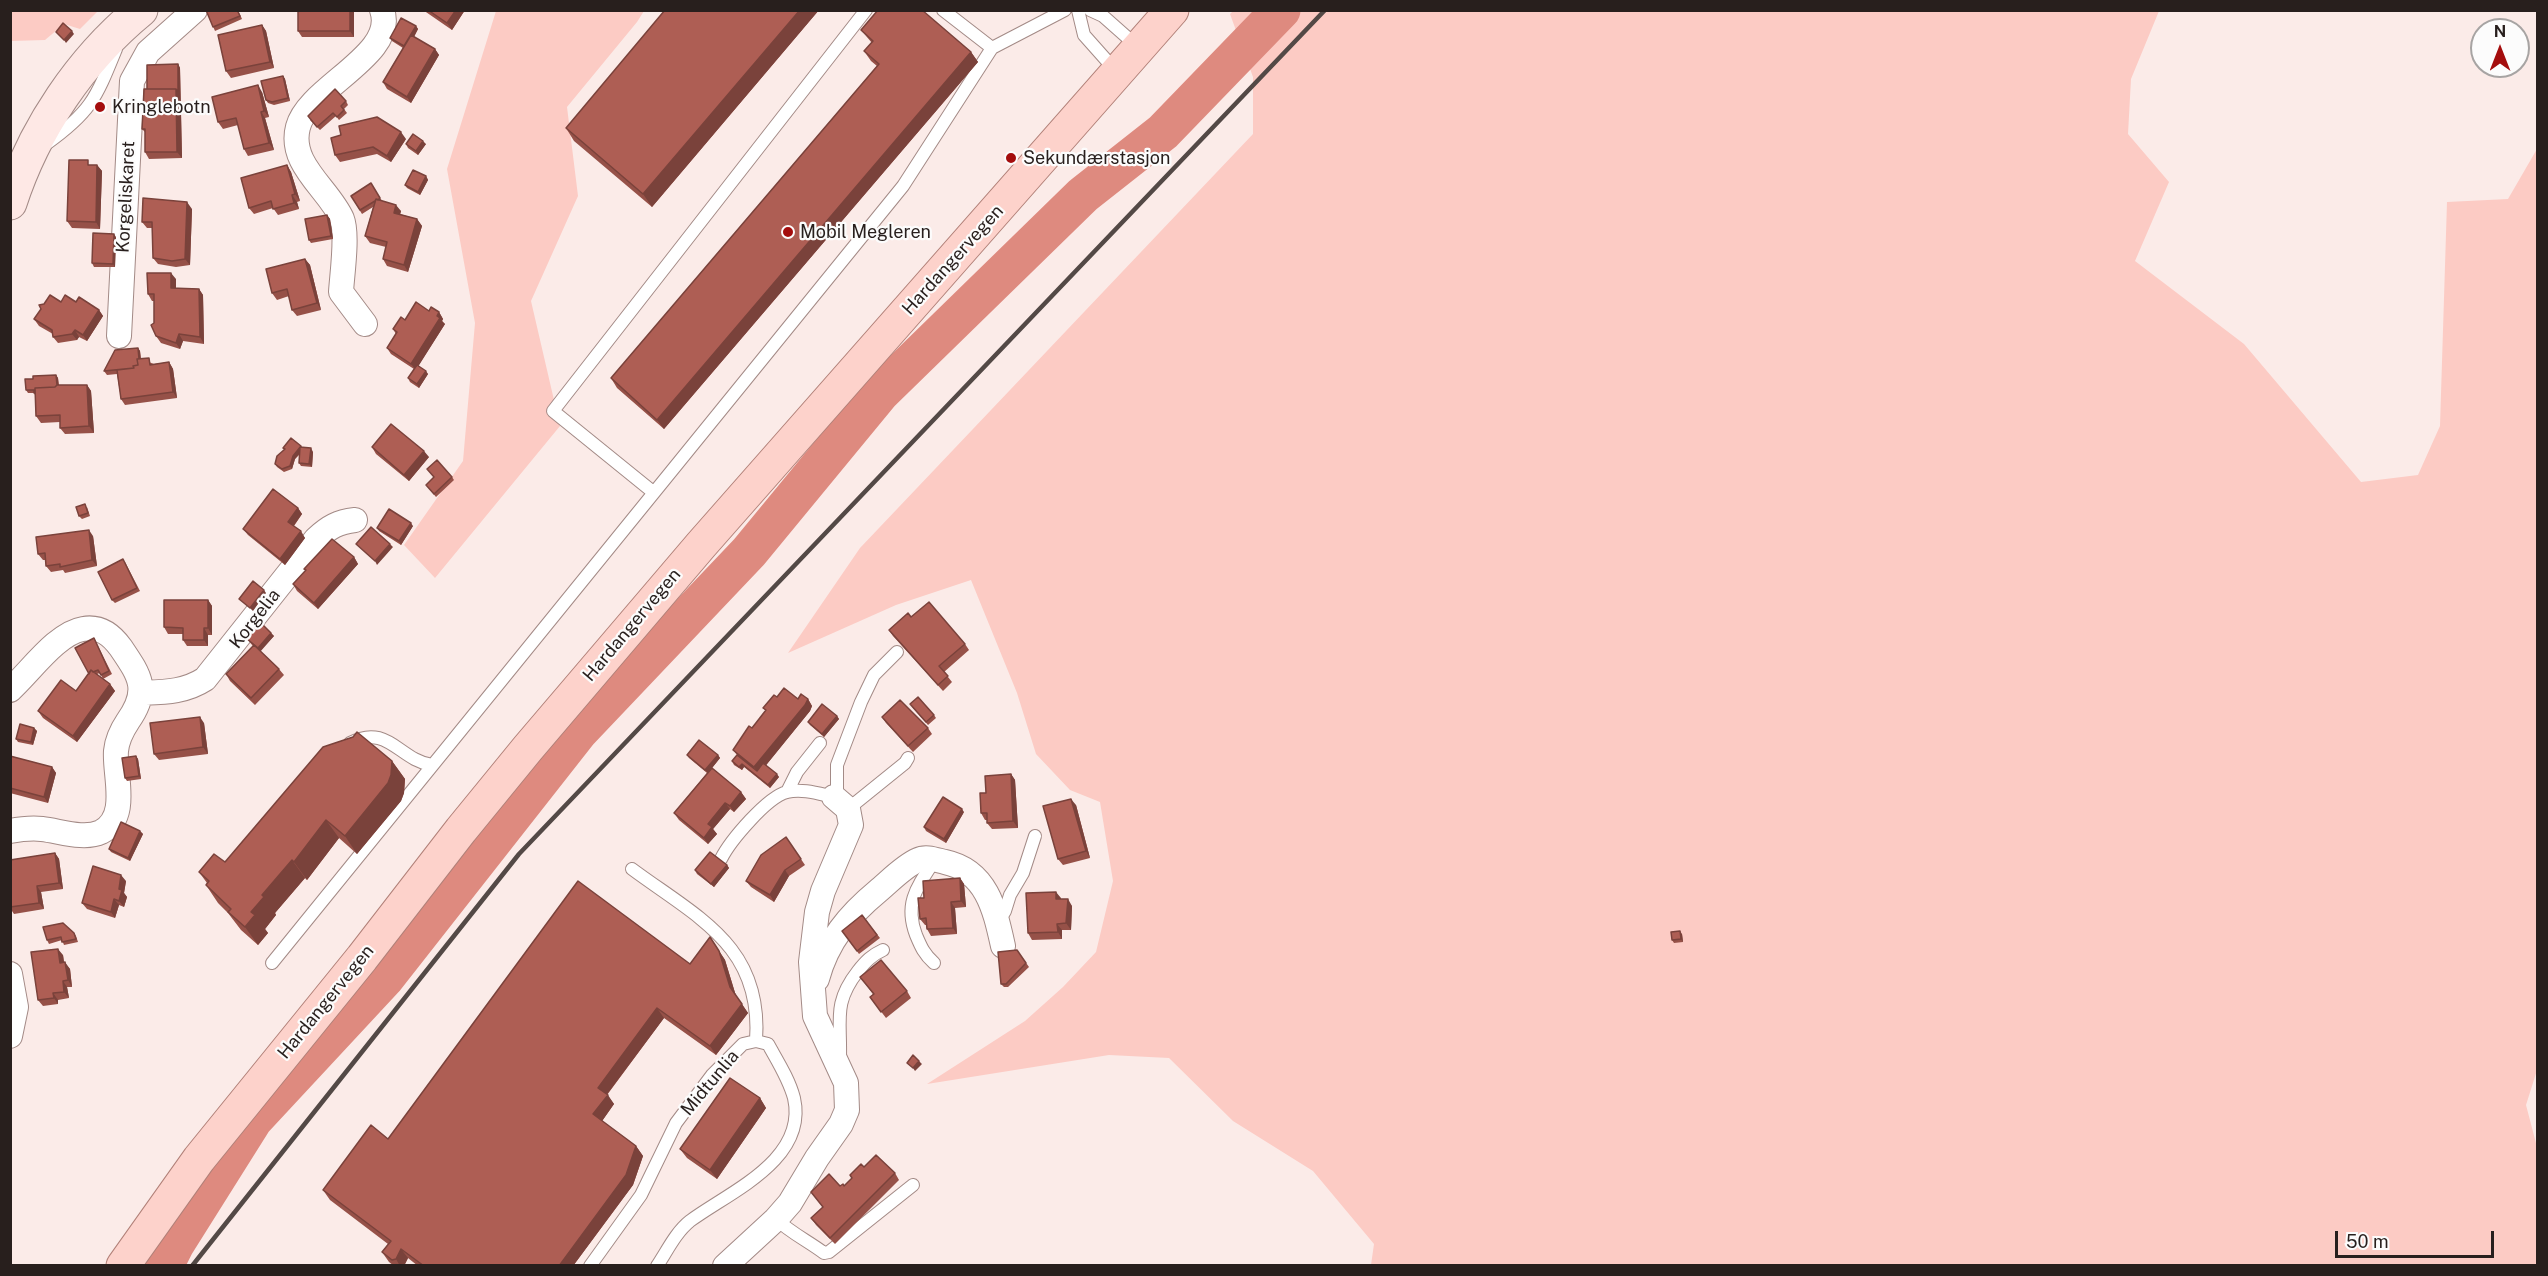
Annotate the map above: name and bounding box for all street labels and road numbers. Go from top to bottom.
street label: Korgeliskaret [112,140,140,254]
street label: Hardangervegen [898,201,1008,319]
street label: Hardangervegen [579,564,685,686]
street label: Korgelia [225,585,285,653]
street label: Hardangervegen [273,941,379,1063]
street label: Midtunlia [676,1046,744,1120]

